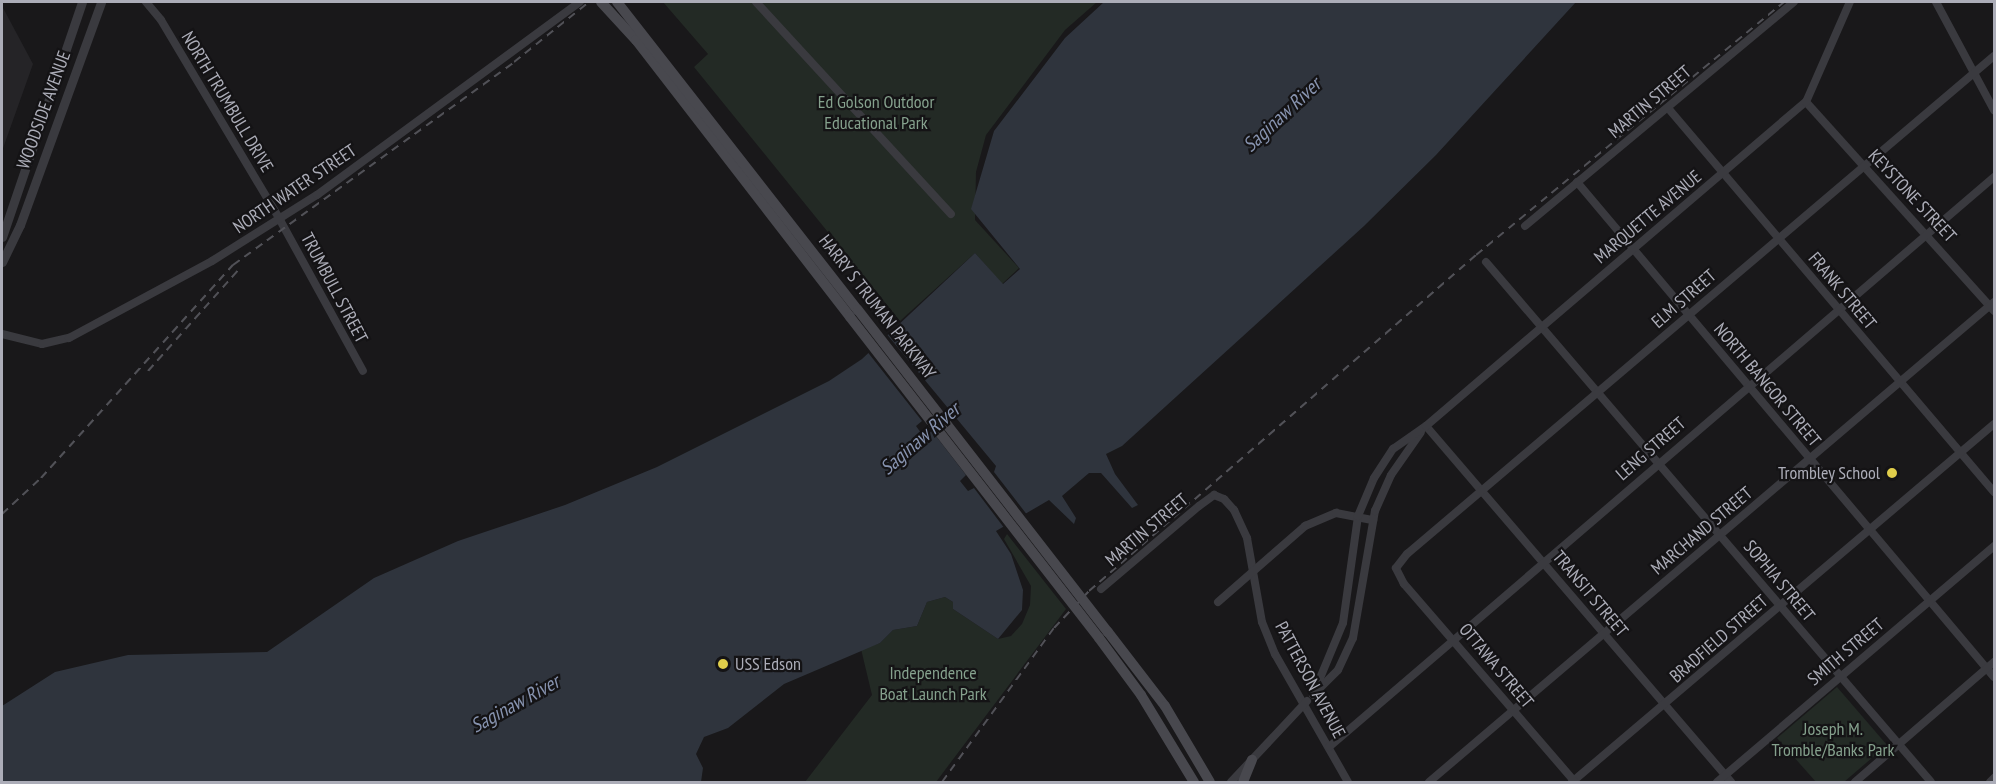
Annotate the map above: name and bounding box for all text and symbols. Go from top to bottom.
street label: NORTH TRUMBULL DRIVE [176,27,278,177]
street label: WOODSIDE AVENUE [13,48,75,172]
street label: MARTIN STREET [1604,61,1696,143]
water label: Saginaw River [1238,73,1326,157]
park label: Ed Golson Outdoor Educational Park [818,92,934,134]
street label: NORTH WATER STREET [229,140,361,238]
street label: KEYSTONE STREET [1864,145,1960,247]
street label: MARQUETTE AVENUE [1590,166,1706,268]
street label: TRUMBULL STREET [296,229,372,347]
street label: HARRY S TRUMAN PARKWAY [814,230,940,384]
street label: FRANK STREET [1803,248,1881,334]
street label: ELM STREET [1647,265,1721,333]
street label: NORTH BANGOR STREET [1709,319,1825,451]
water label: Saginaw River [875,398,965,480]
street label: LENG STREET [1612,413,1690,485]
place label: Trombley School [1778,462,1880,484]
marker: Trombley School [1885,466,1899,480]
street label: MARCHAND STREET [1647,482,1757,580]
street label: MARTIN STREET [1101,489,1193,571]
street label: SOPHIA STREET [1739,536,1819,626]
street label: TRANSIT STREET [1548,546,1632,642]
street label: BRADFIELD STREET [1666,591,1772,687]
street label: SMITH STREET [1804,614,1888,690]
street label: PATTERSON AVENUE [1270,618,1350,742]
street label: OTTAWA STREET [1454,619,1538,713]
place label: USS Edson [735,653,801,675]
marker: USS Edson [716,657,730,671]
park label: Independence Boat Launch Park [879,663,987,706]
water label: Saginaw River [466,670,564,738]
park label: Joseph M. Tromble/Banks Park [1772,719,1894,762]

